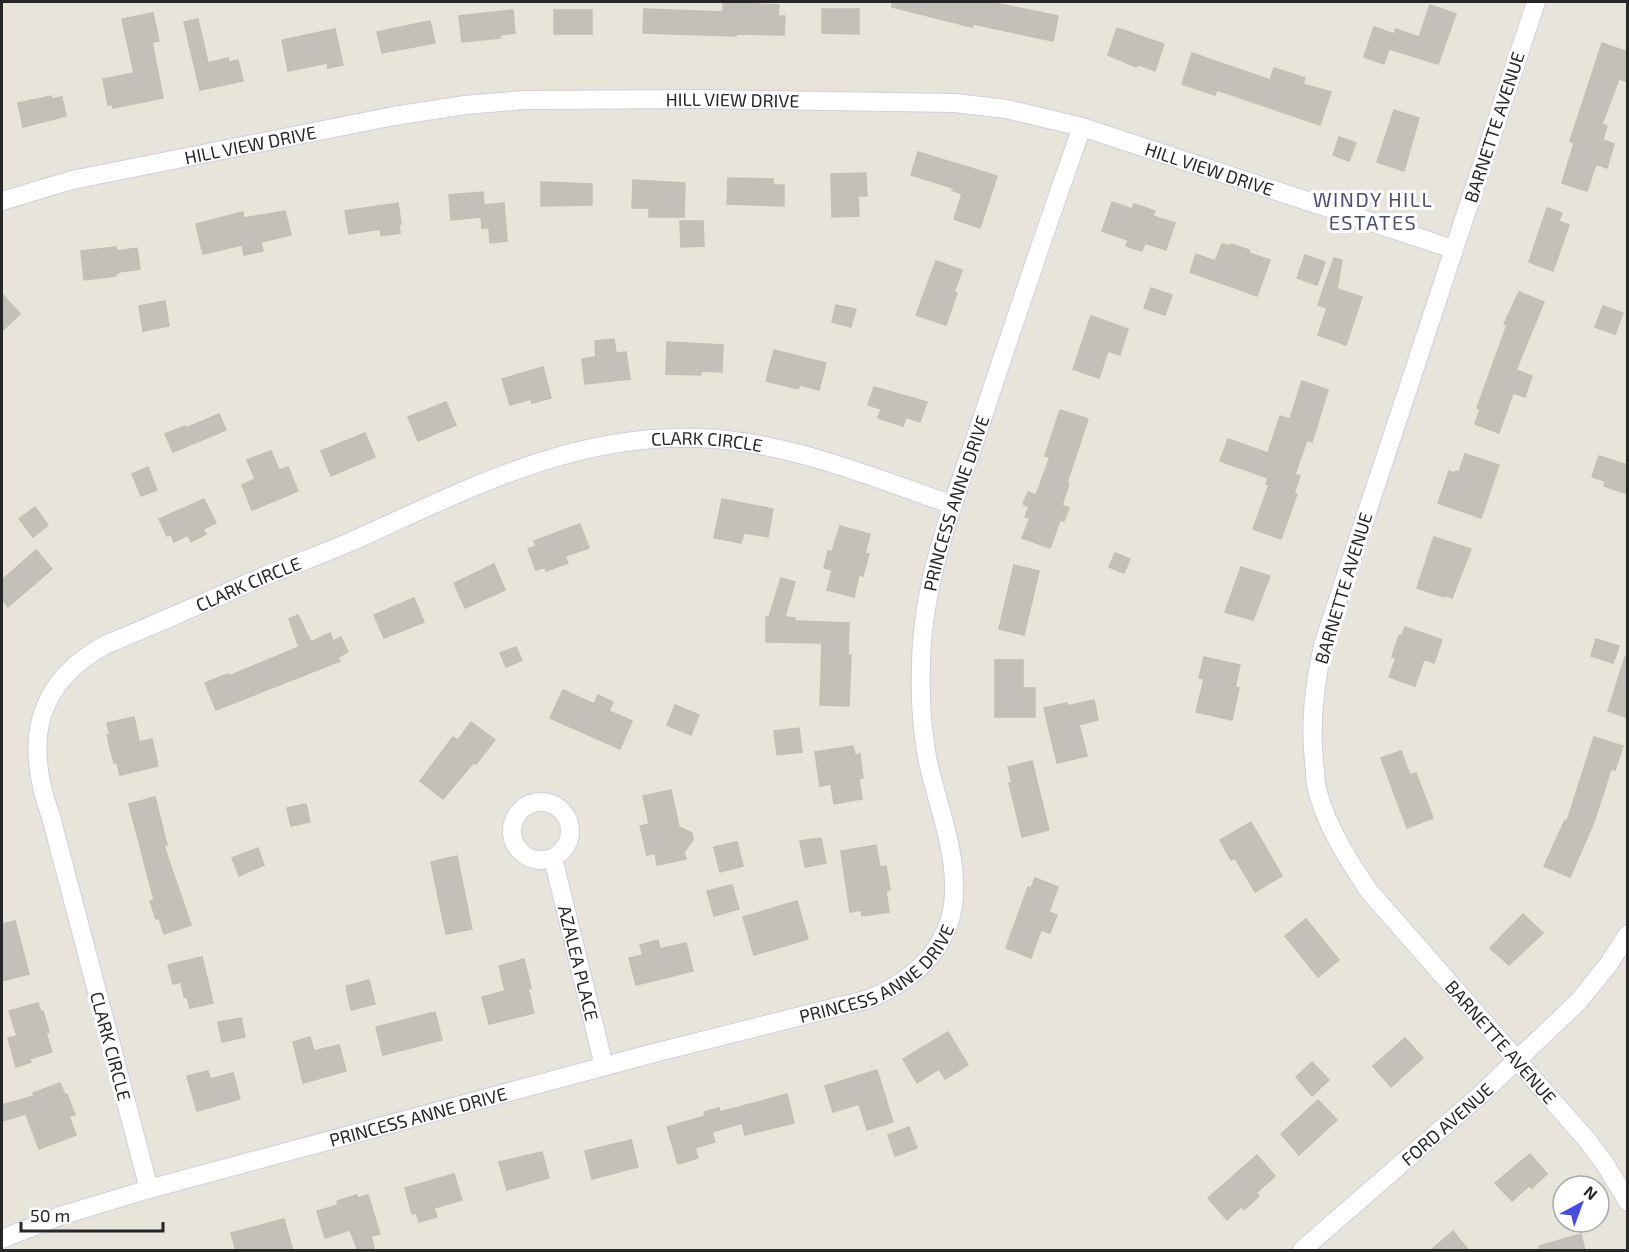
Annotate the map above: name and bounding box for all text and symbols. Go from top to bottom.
street label: BARNETTE AVENUE [1459,49,1529,205]
street label: HILL VIEW DRIVE [666,88,800,112]
street label: HILL VIEW DRIVE [183,121,318,168]
street label: HILL VIEW DRIVE [1142,138,1276,200]
district label: WINDY HILL ESTATES [1313,187,1433,234]
street label: PRINCESS ANNE DRIVE [918,413,993,593]
street label: CLARK CIRCLE [650,427,765,456]
street label: BARNETTE AVENUE [1309,510,1377,666]
street label: CLARK CIRCLE [192,552,304,616]
street label: AZALEA PLACE [554,903,603,1023]
street label: PRINCESS ANNE DRIVE [797,921,958,1027]
street label: BARNETTE AVENUE [1441,975,1561,1108]
street label: CLARK CIRCLE [86,989,136,1103]
street label: FORD AVENUE [1396,1078,1497,1170]
street label: PRINCESS ANNE DRIVE [327,1082,509,1151]
north arrow [1551,1174,1611,1234]
text: N [1581,1181,1602,1203]
scale bar [21,1195,164,1233]
text: 50 m [30,1204,70,1226]

